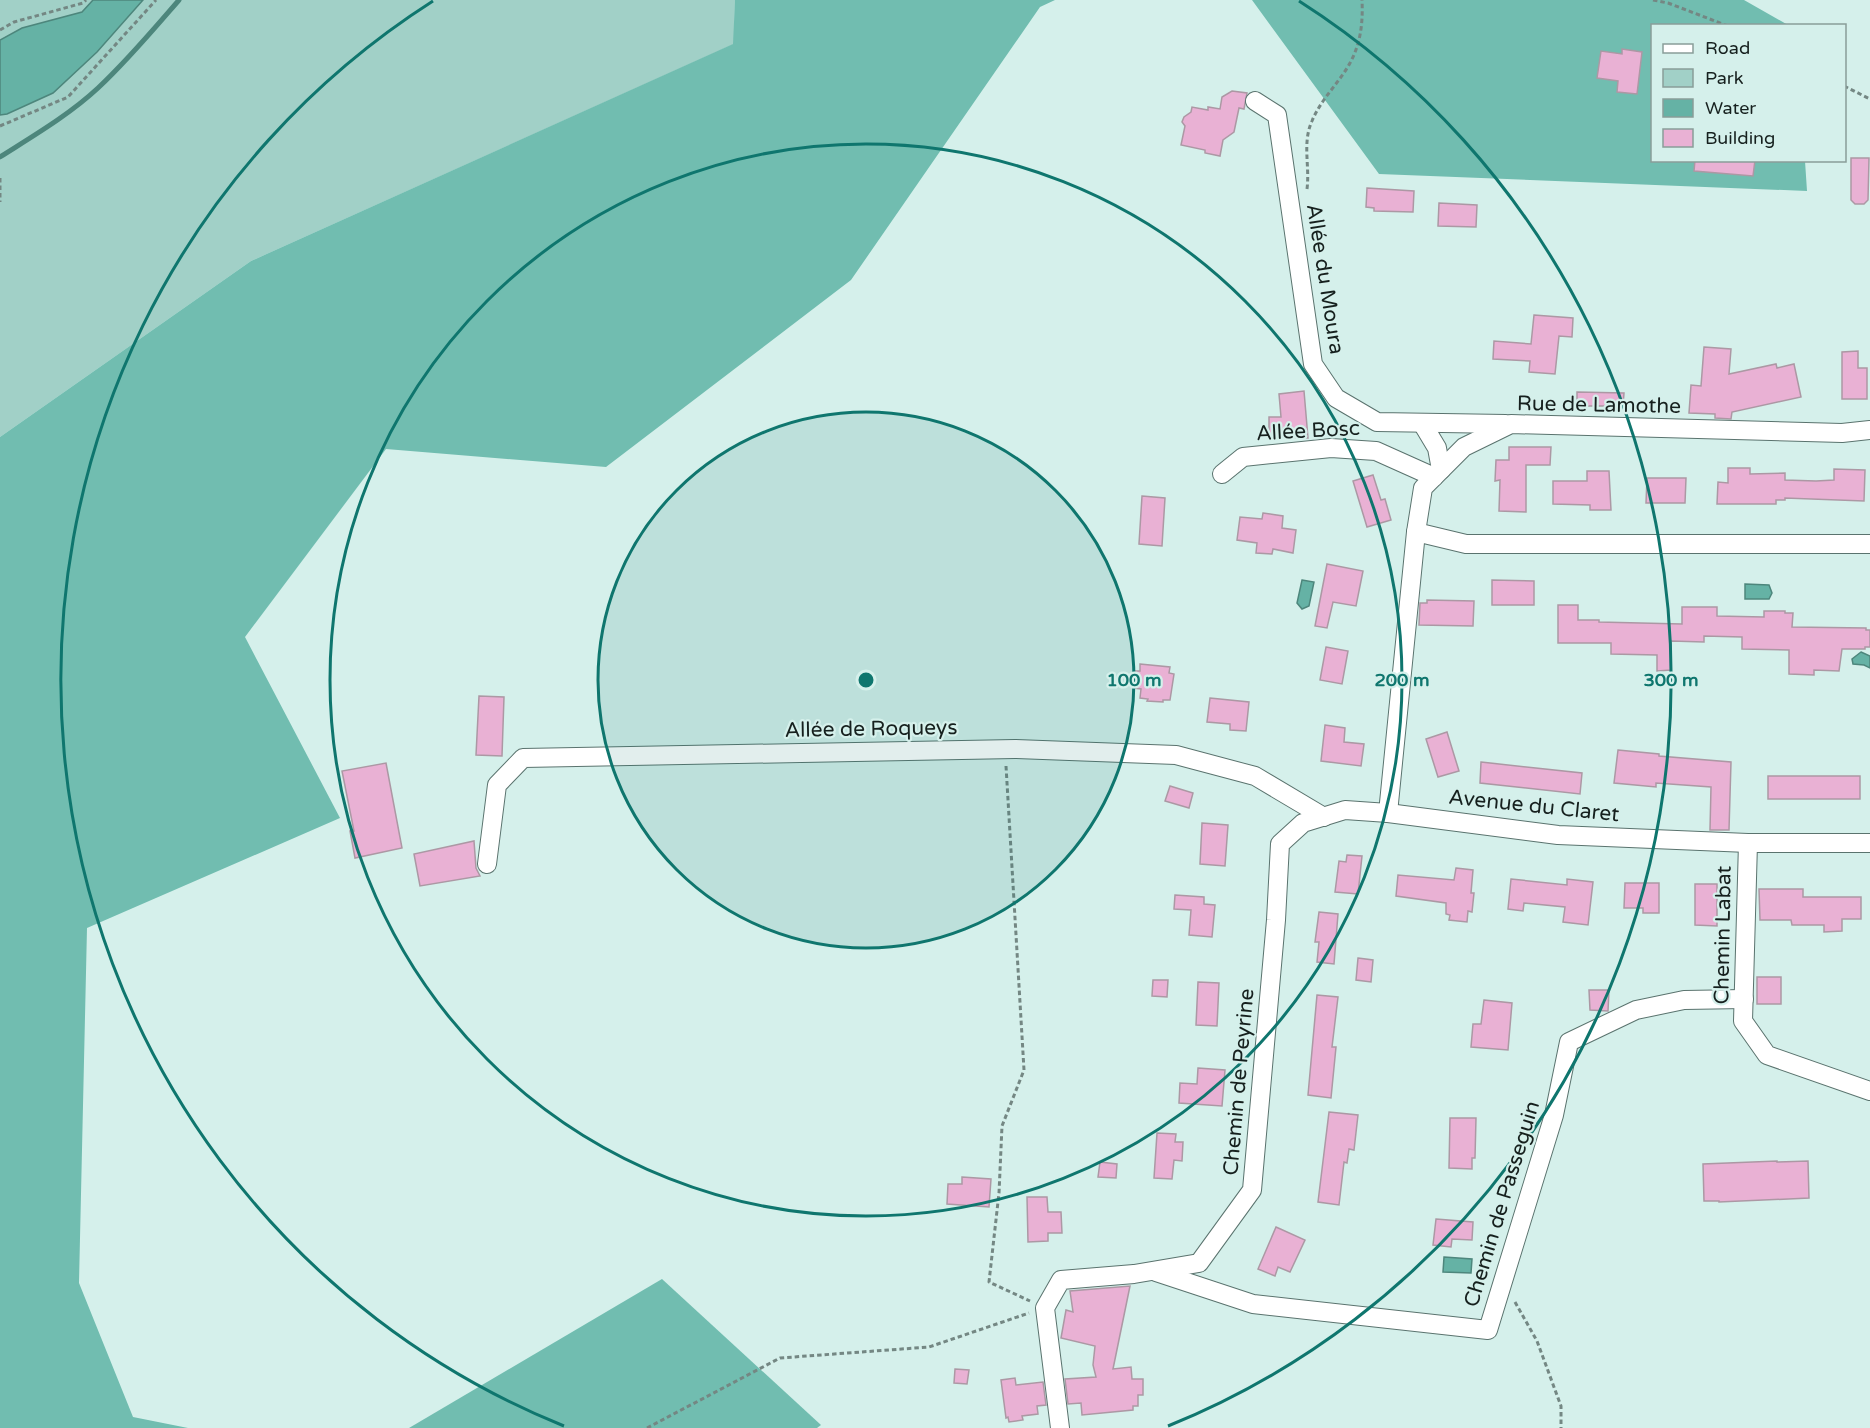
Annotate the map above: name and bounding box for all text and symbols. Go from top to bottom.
legend [1651,24,1846,162]
text: Road [1705,37,1750,59]
text: Park [1705,67,1744,89]
text: Water [1705,97,1756,119]
text: Building [1705,127,1775,149]
street label: Allée du Moura [1301,202,1349,356]
street label: Rue de Lamothe [1517,391,1681,419]
street label: Allée Bosc [1256,416,1360,446]
text: 100 m [1106,669,1162,691]
text: 200 m [1374,669,1430,691]
text: 300 m [1643,669,1699,691]
centre of rings [856,670,876,690]
street label: Allée de Roqueys [784,715,958,743]
street label: Avenue du Claret [1447,785,1621,827]
street label: Chemin Labat [1709,865,1737,1005]
street label: Chemin de Peyrine [1218,987,1260,1176]
street label: Chemin de Passeguin [1459,1098,1545,1310]

